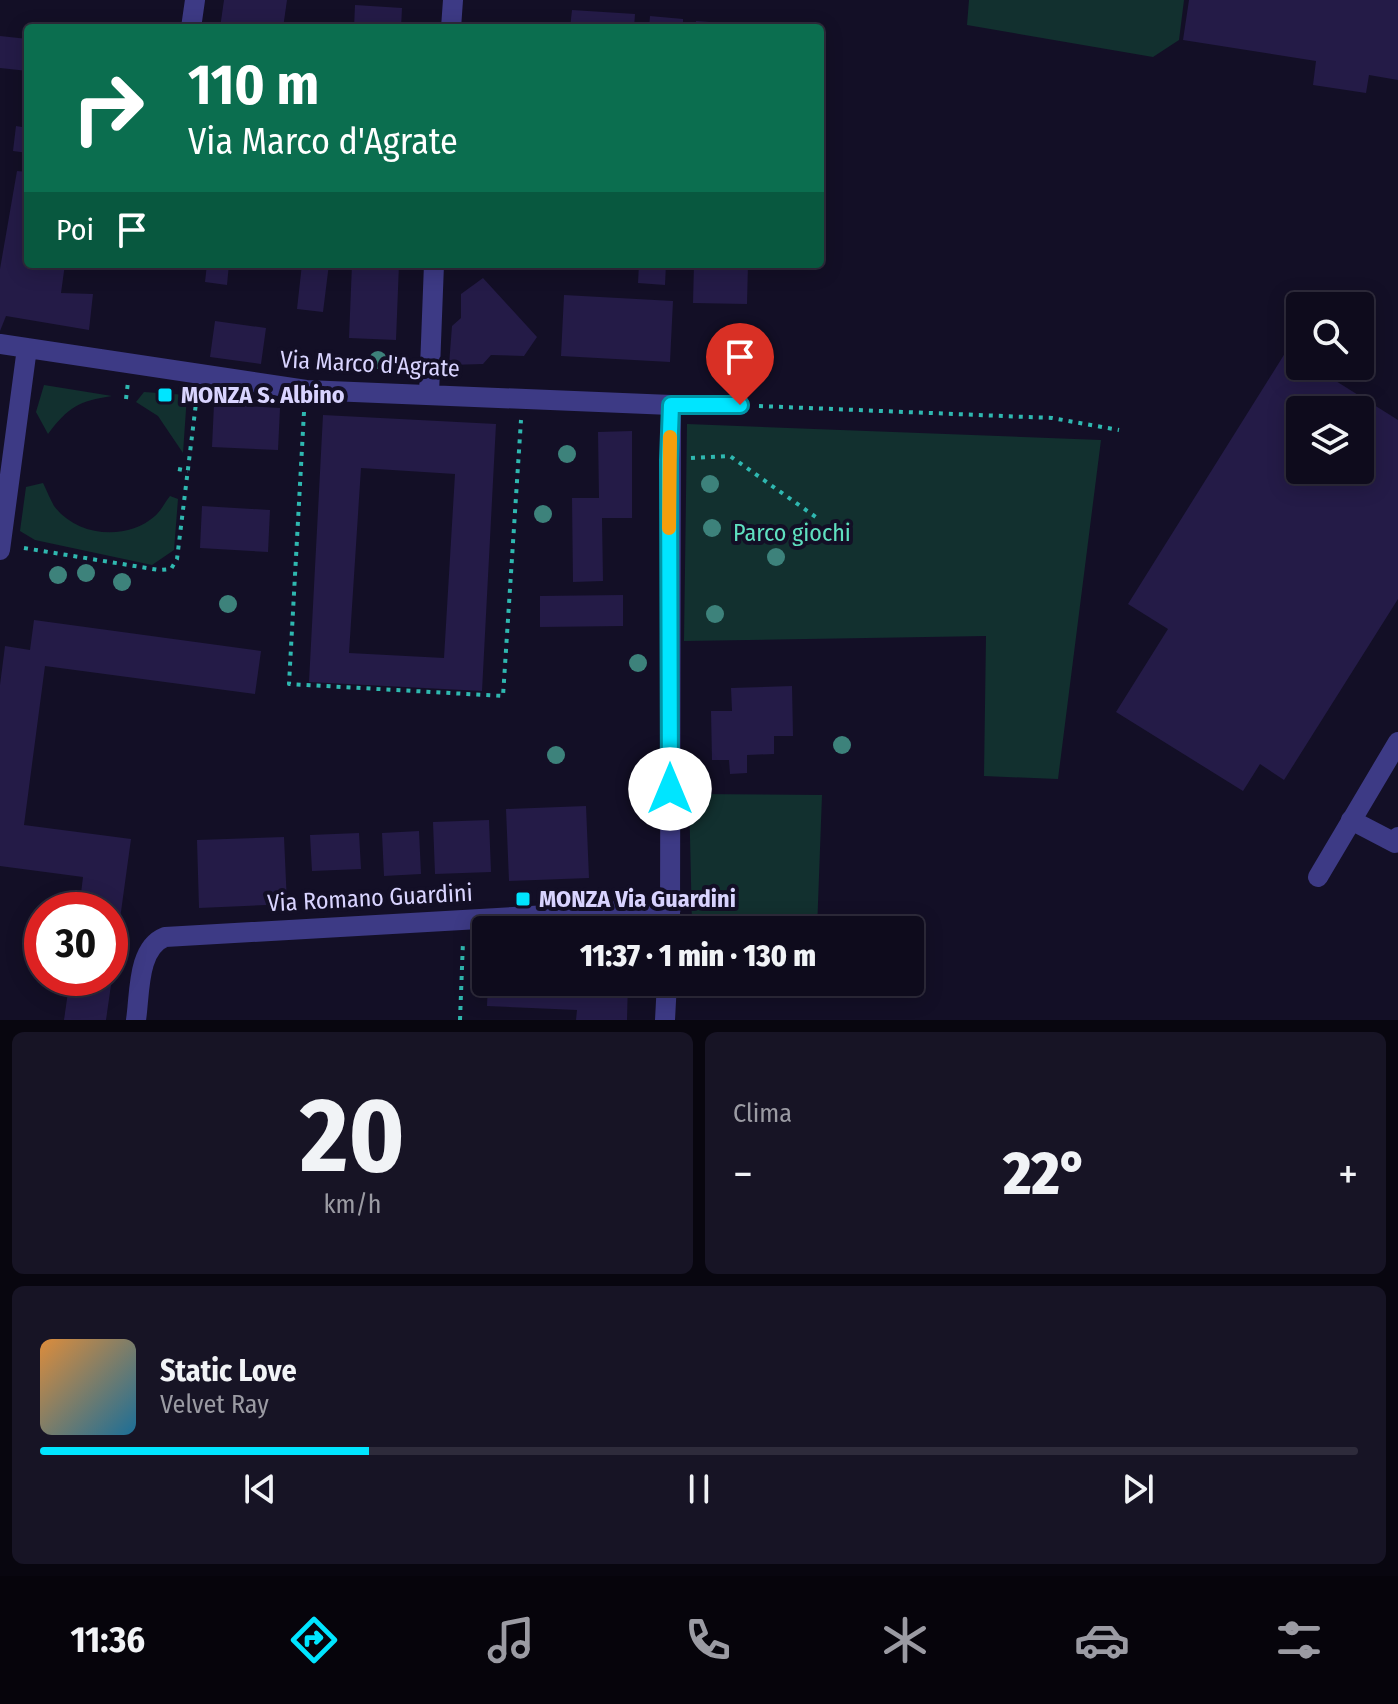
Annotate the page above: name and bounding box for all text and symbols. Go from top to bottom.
text: 110 m [188,52,319,119]
icon: right [56,56,160,160]
text: Via Marco d'Agrate [188,120,458,164]
icon: arrive [110,208,154,252]
text: Poi [56,212,94,248]
map controls [1286,292,1374,484]
button: search [1286,292,1374,380]
pin [706,323,774,405]
icon: arrive [718,335,762,379]
street label: Via Marco d'Agrate [279,345,461,383]
place label: MONZA S. Albino [181,381,345,409]
marker: MONZA S. Albino [156,386,174,404]
button: layers [1286,396,1374,484]
park label: Parco giochi [733,519,851,547]
position arrow [628,747,712,831]
street label: Via Romano Guardini [267,879,473,917]
place label: MONZA Via Guardini [539,885,736,913]
marker: MONZA Via Guardini [514,890,532,908]
speed limit sign: 30 [24,892,128,996]
text: 11:37 · 1 min · 130 m [580,938,816,974]
text: 20 [300,1074,405,1199]
text: Clima [733,1098,792,1129]
text: 22° [1003,1138,1088,1210]
text: − [733,1148,753,1201]
text: + [1338,1148,1358,1201]
text: km/h [324,1189,381,1220]
text: Static Love [160,1353,297,1389]
text: Velvet Ray [160,1389,269,1420]
icon: previous [238,1467,282,1511]
icon: pause [677,1467,721,1511]
icon: next [1116,1467,1160,1511]
icon: directions [286,1612,342,1668]
icon: music [483,1612,539,1668]
icon: phone [680,1612,736,1668]
icon: climate [877,1612,933,1668]
icon: car [1074,1612,1130,1668]
icon: filters [1271,1612,1327,1668]
text: 11:36 [71,1618,145,1662]

